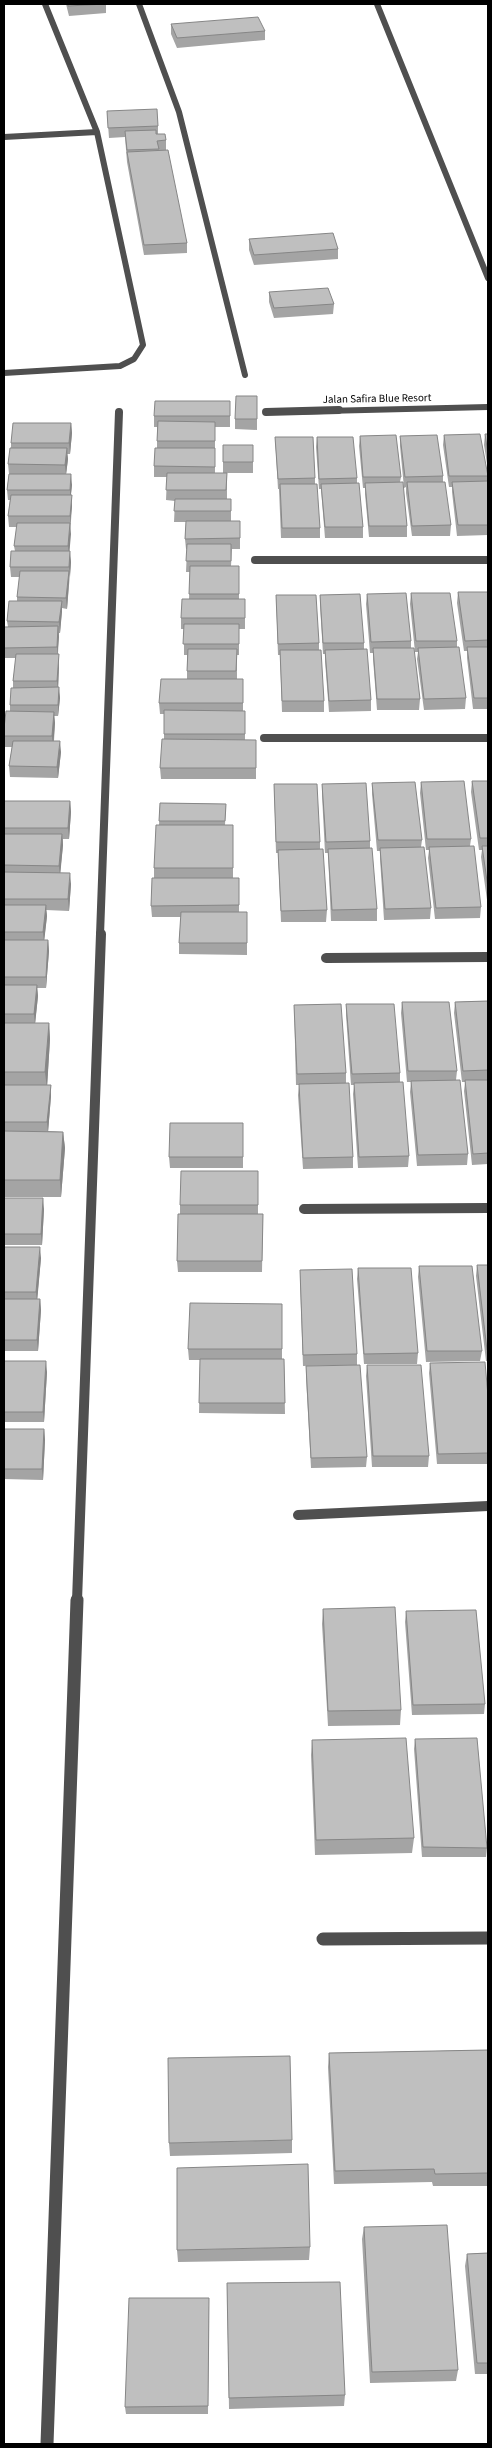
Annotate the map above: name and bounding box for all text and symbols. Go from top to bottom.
street label: Jalan Safira Blue Resort [323,390,432,407]

